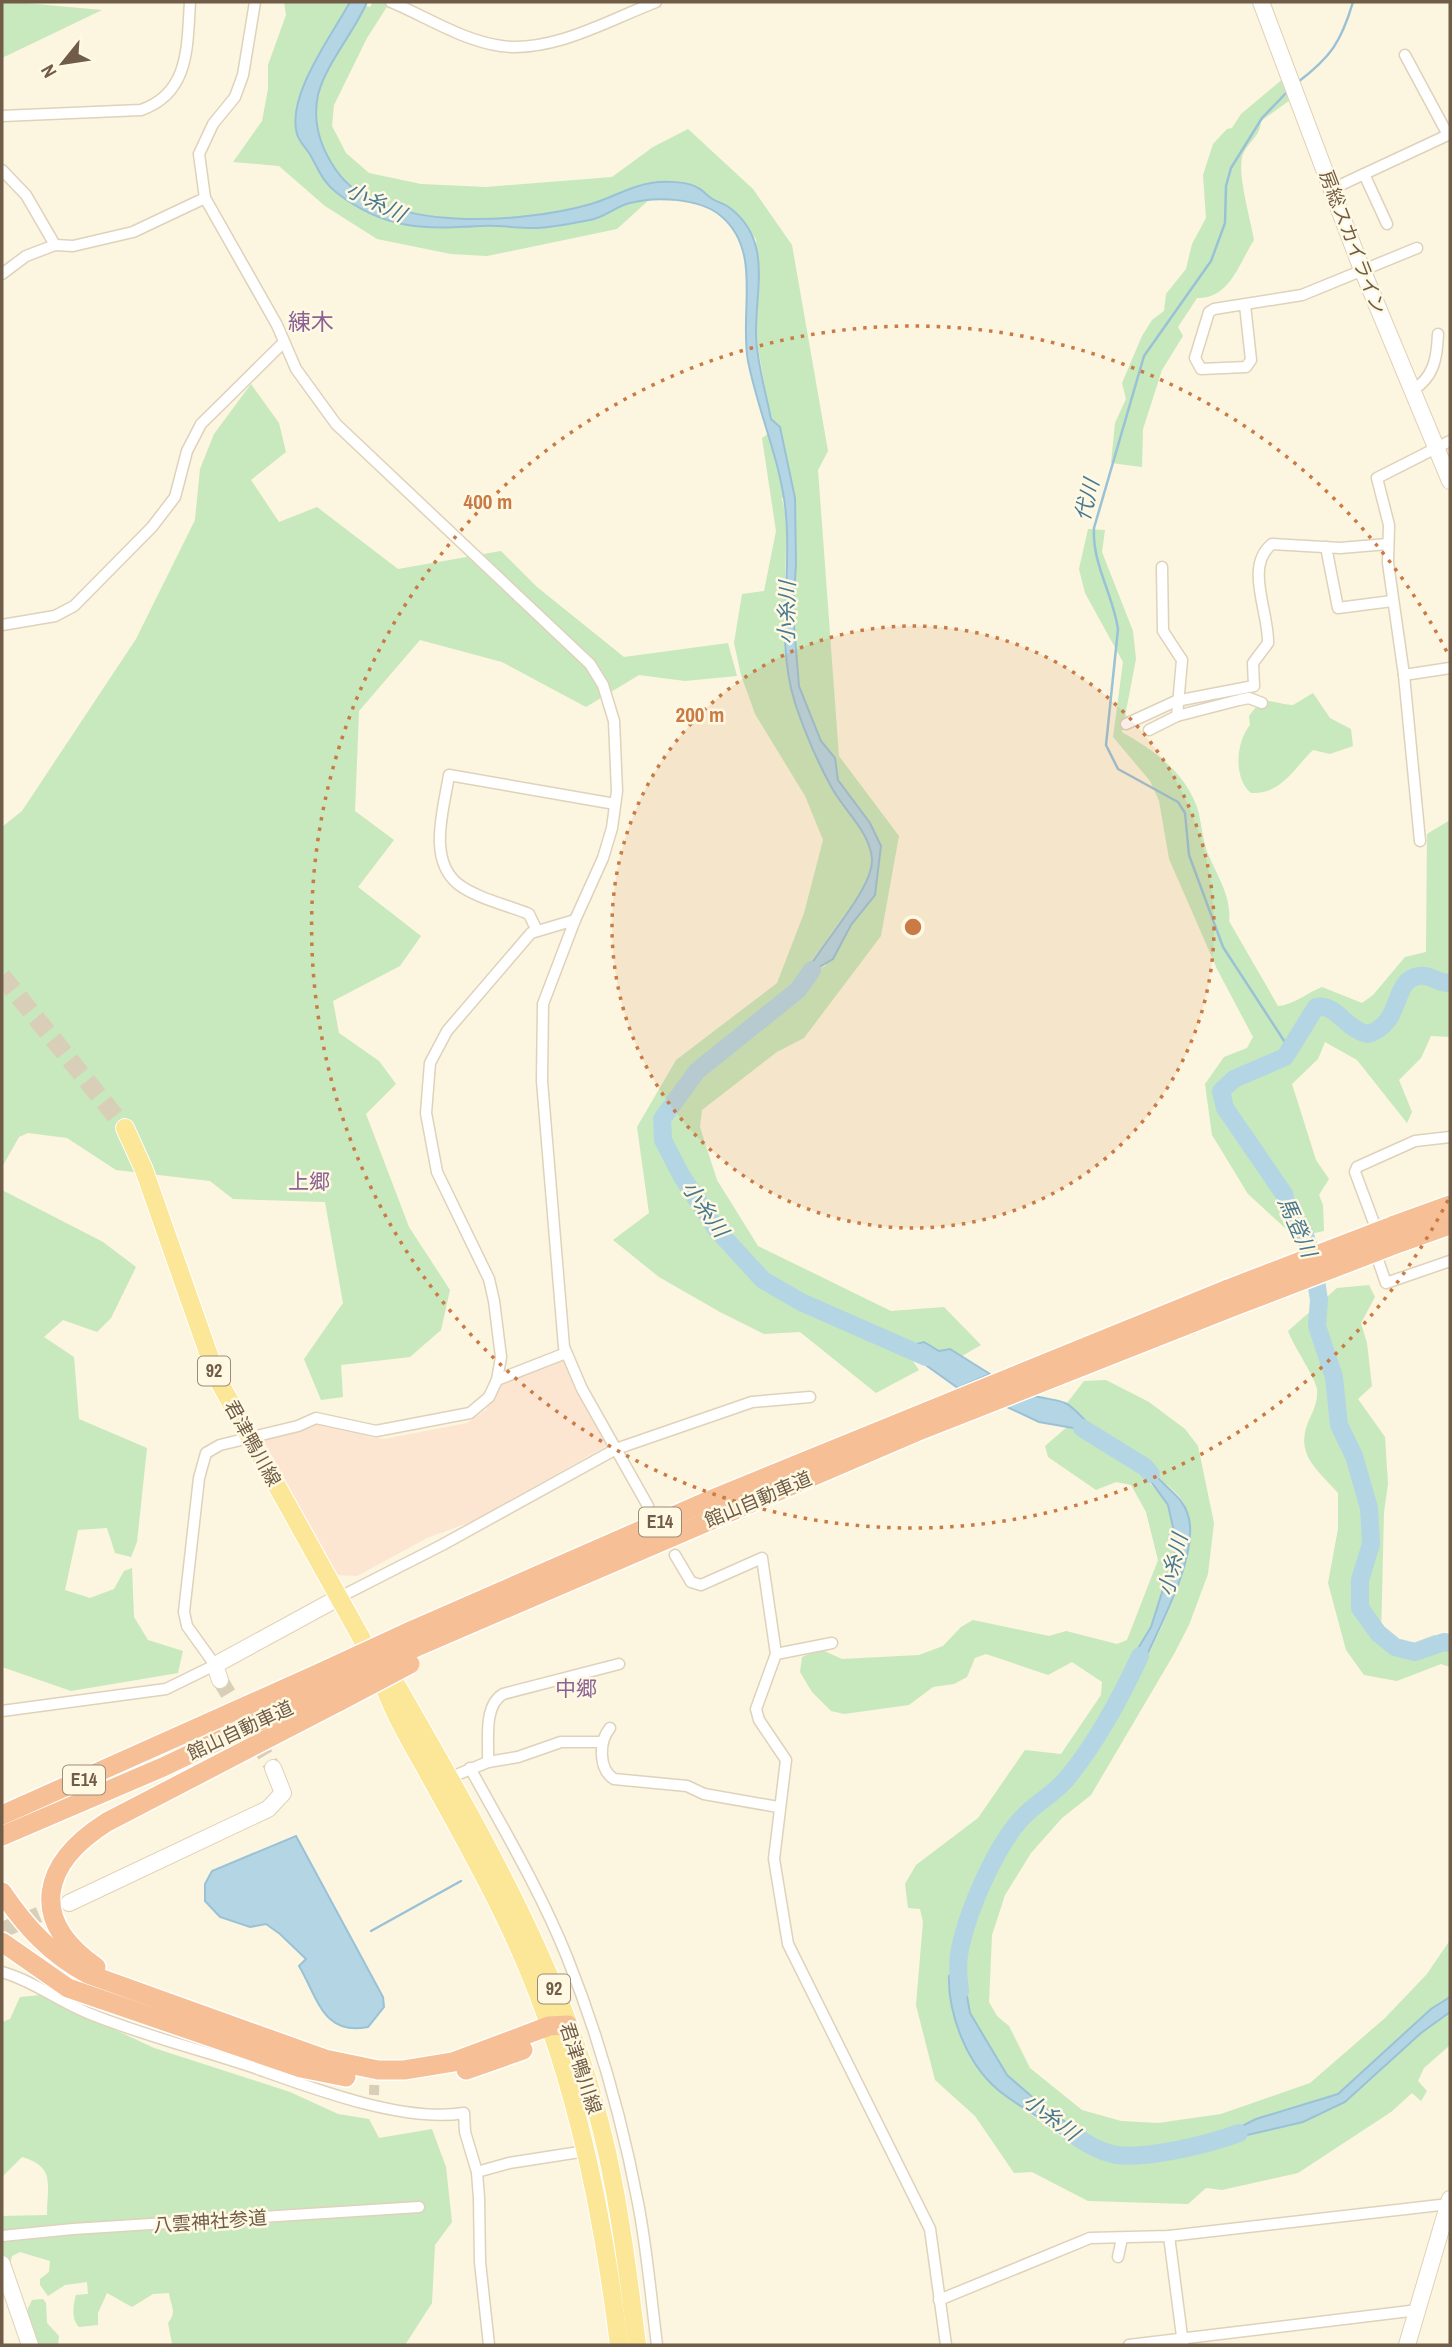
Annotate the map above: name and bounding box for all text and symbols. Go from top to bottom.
north arrow [28,28,98,98]
text: N [34,60,62,83]
street label: 房総スカイライン [1314,166,1392,318]
water label: 小糸川 [342,175,413,229]
district label: 練木 [288,306,334,337]
water label: 代川 [1067,474,1106,524]
text: 400 m [464,487,512,516]
water label: 小糸川 [771,579,802,645]
text: 200 m [676,700,724,729]
centre of rings [901,915,925,939]
district label: 上郷 [288,1167,330,1196]
water label: 小糸川 [675,1175,737,1244]
water label: 馬登川 [1271,1192,1324,1263]
road number: 92 [198,1356,230,1386]
street label: 君津鴨川線 [219,1395,287,1491]
street label: 館山自動車道 [700,1465,816,1533]
road number: E14 [639,1507,681,1536]
water label: 小糸川 [1151,1529,1195,1599]
district label: 中郷 [555,1674,597,1703]
street label: 館山自動車道 [183,1694,297,1766]
road number: E14 [63,1765,105,1794]
road number: 92 [538,1975,570,2004]
street label: 君津鴨川線 [554,2019,608,2117]
water label: 小糸川 [1017,2086,1087,2148]
street label: 八雲神社参道 [152,2204,268,2238]

